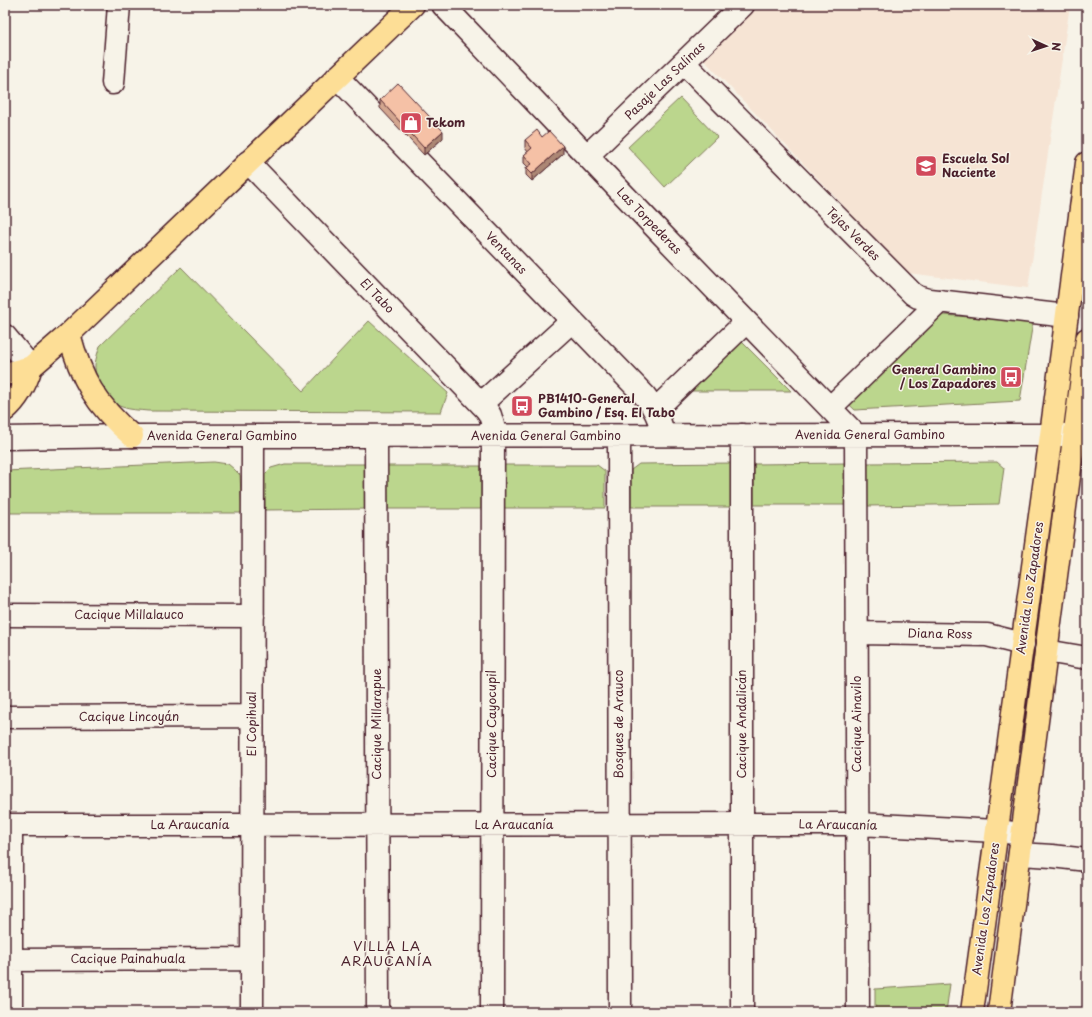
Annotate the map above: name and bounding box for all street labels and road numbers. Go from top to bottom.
street label: Pasaje Las Salinas [620,37,709,123]
street label: Las Torpederas [613,183,687,258]
street label: Tejas Verdes [823,202,885,265]
street label: Ventanas [482,227,532,278]
street label: El Tabo [357,274,399,317]
street label: Avenida General Gambino [795,425,945,443]
street label: Avenida General Gambino [147,426,297,444]
street label: Avenida General Gambino [471,426,621,444]
street label: Avenida Los Zapadores [1011,520,1047,655]
street label: Cacique Millalauco [74,605,184,623]
street label: Diana Ross [908,623,973,643]
street label: Cacique Millarapue [367,668,385,780]
street label: Bosques de Arauco [609,669,627,778]
street label: Cacique Andalicán [732,669,750,779]
street label: Cacique Cayocupil [482,670,500,778]
street label: Cacique Ainavilo [847,675,865,772]
street label: El Copihual [242,691,260,757]
street label: Cacique Lincoyán [79,707,179,725]
street label: La Araucanía [798,814,878,834]
street label: La Araucanía [151,815,230,833]
street label: La Araucanía [475,815,554,833]
street label: Avenida Los Zapadores [967,841,1003,976]
street label: Cacique Painahuala [70,949,186,967]

